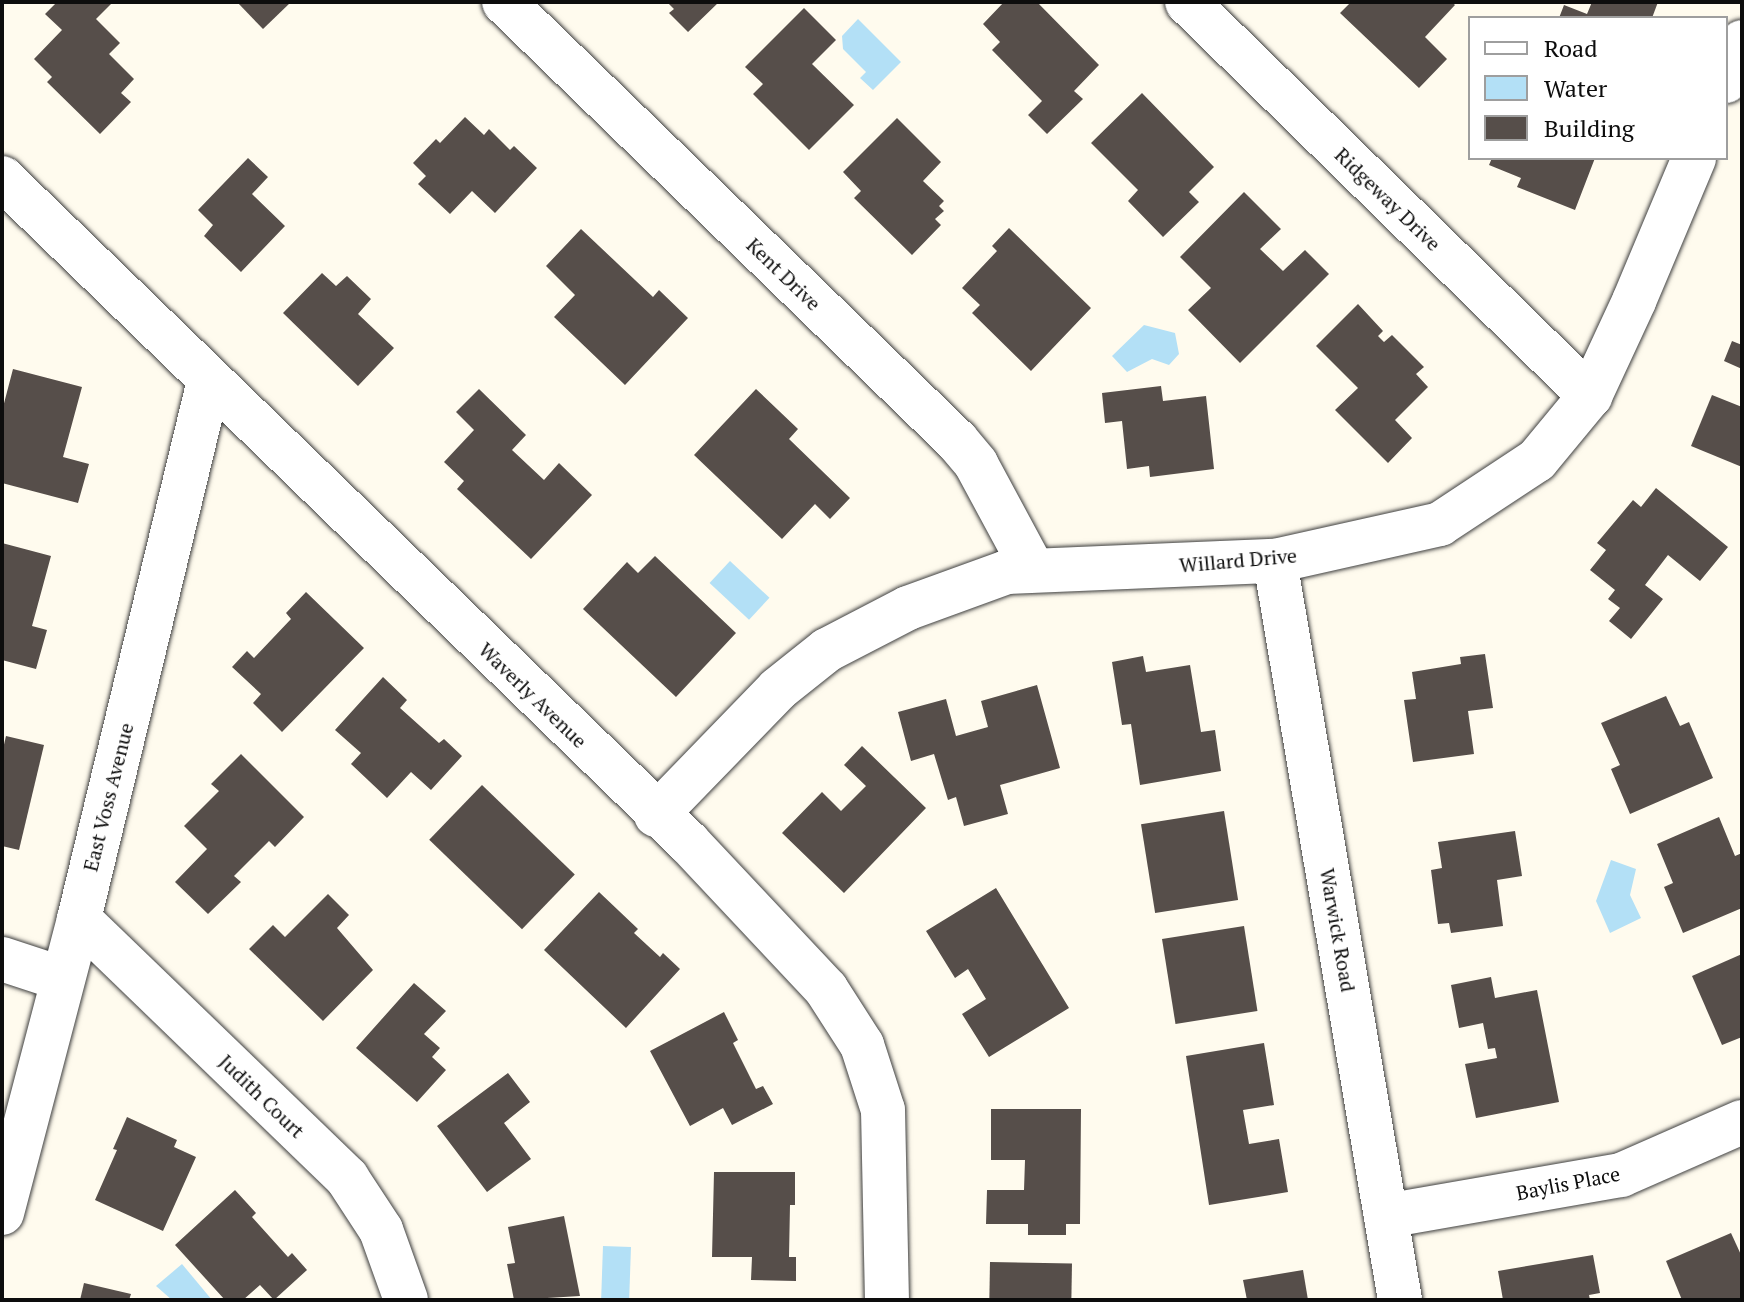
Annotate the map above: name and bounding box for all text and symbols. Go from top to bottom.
legend [1468,16,1728,160]
text: Road [1544,32,1598,64]
text: Water [1544,72,1607,104]
text: Building [1544,112,1634,144]
street label: Ridgeway Drive [1330,143,1446,255]
street label: Kent Drive [742,233,826,315]
street label: Willard Drive [1178,543,1298,577]
street label: Waverly Avenue [474,637,592,753]
street label: East Voss Avenue [78,720,138,874]
street label: Warwick Road [1315,866,1361,994]
street label: Judith Court [214,1049,310,1143]
street label: Baylis Place [1514,1161,1622,1205]

